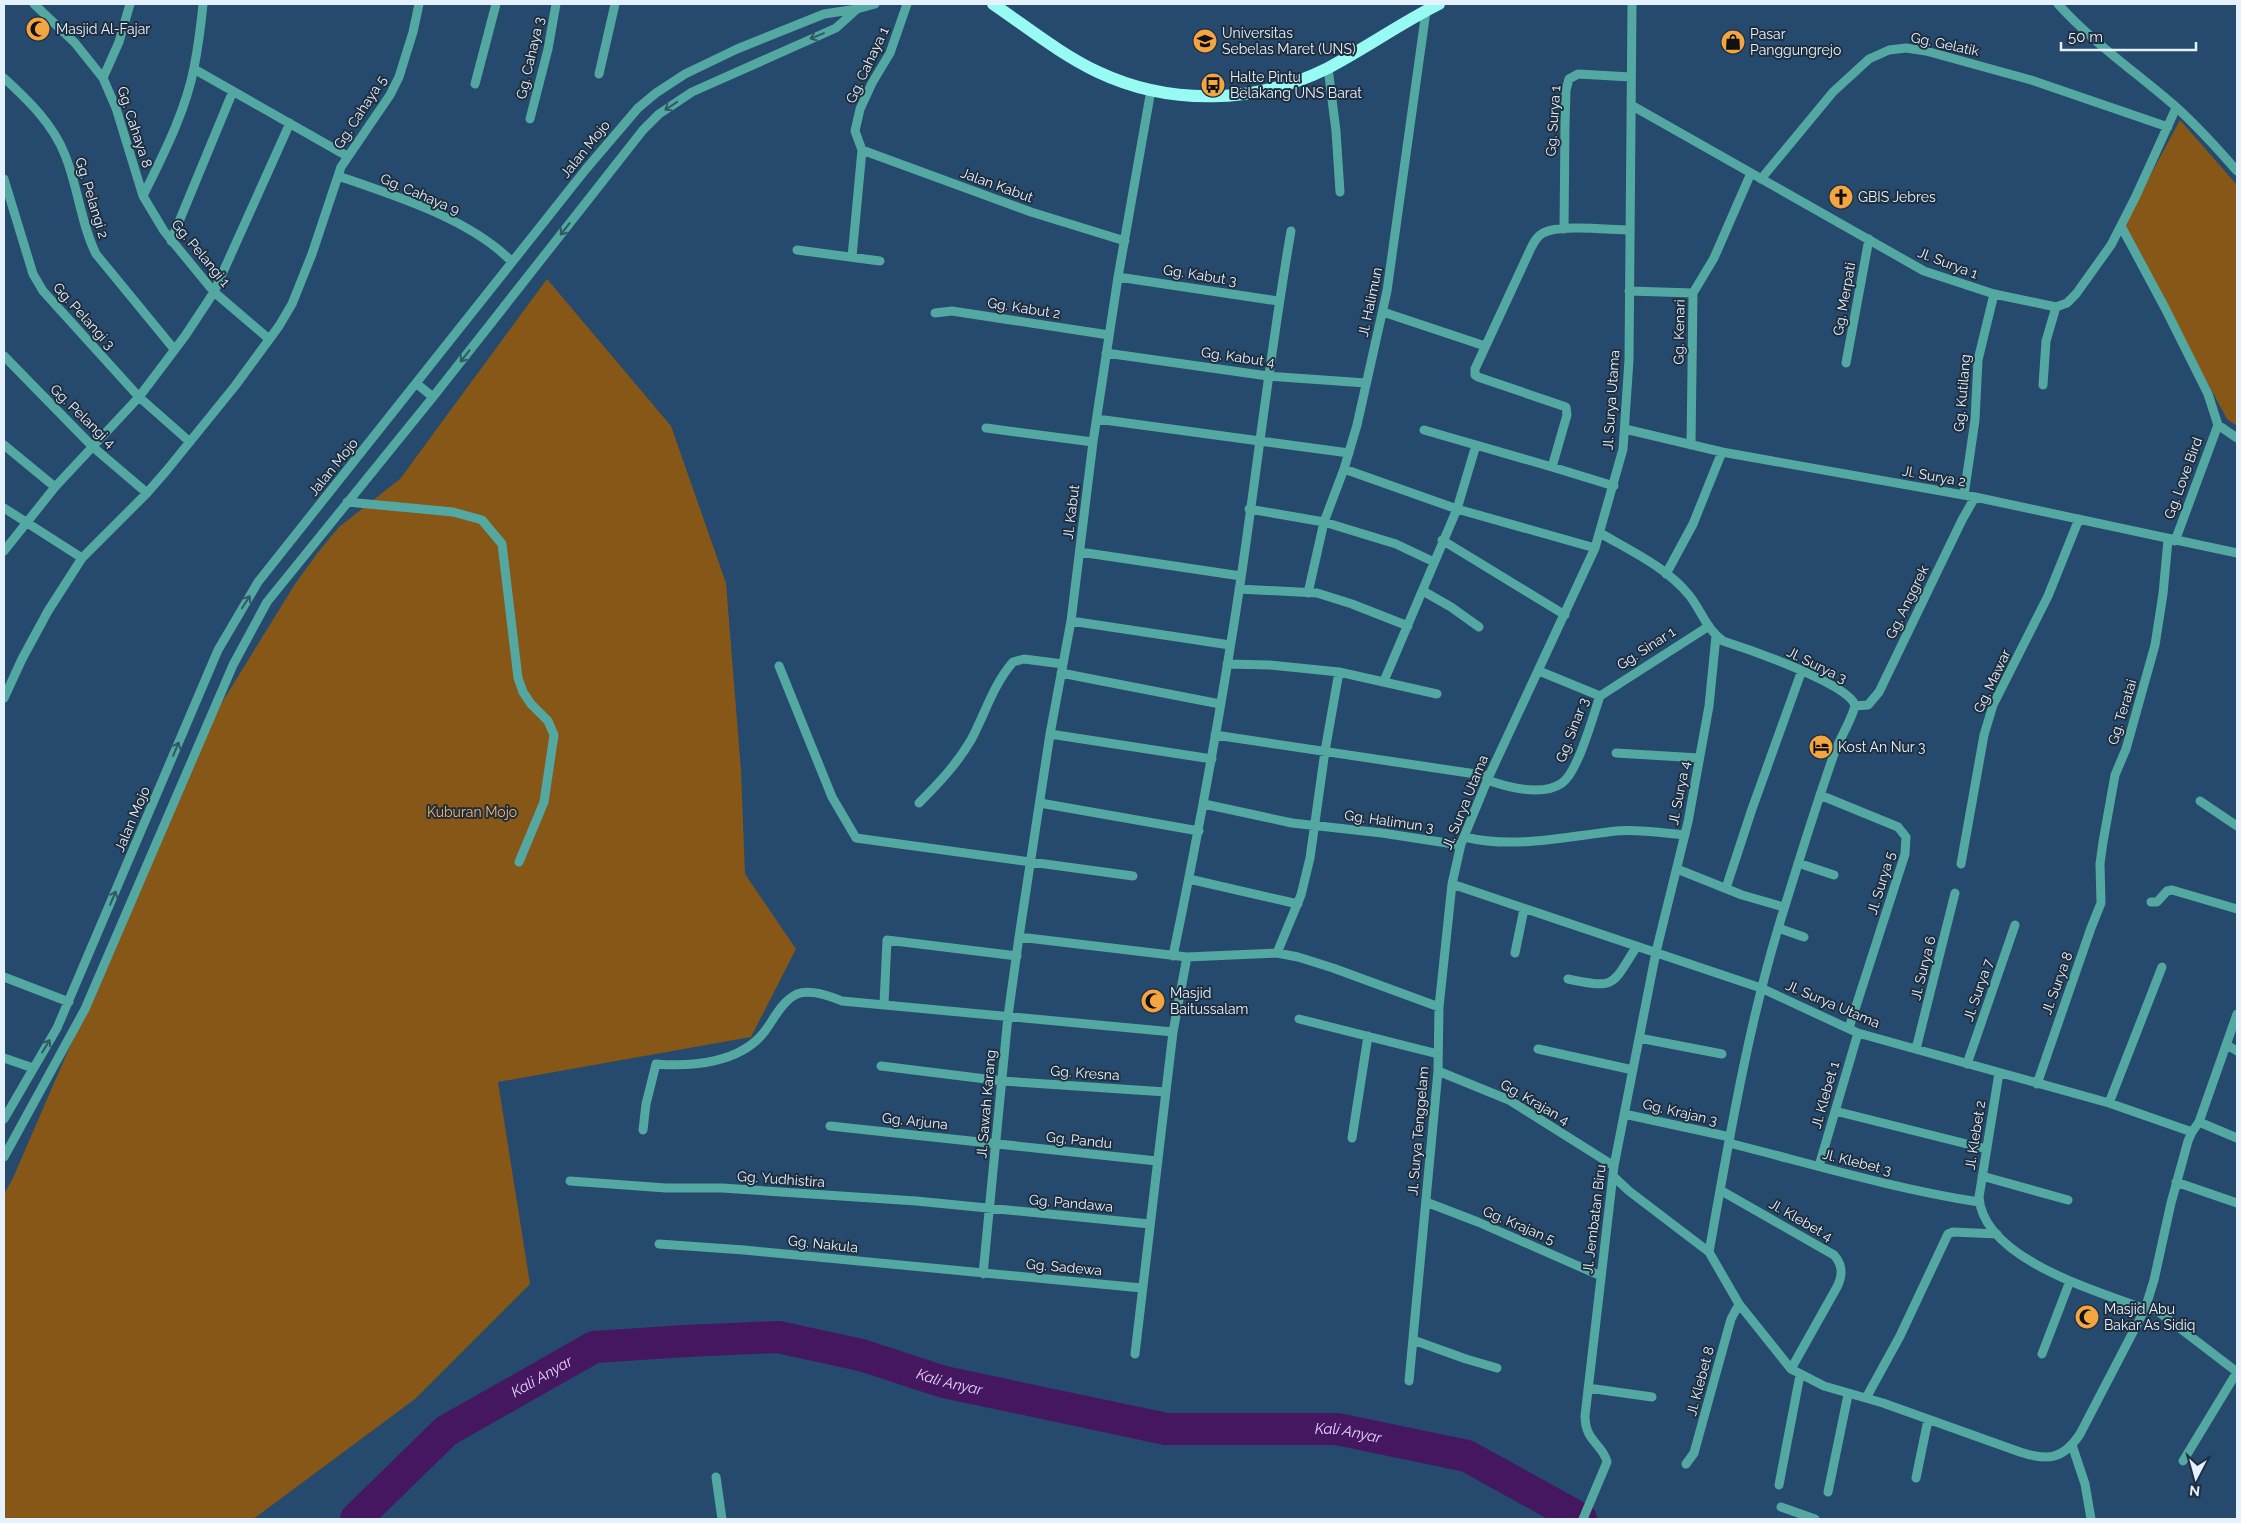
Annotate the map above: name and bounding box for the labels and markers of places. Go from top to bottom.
mosque icon: Masjid Al-Fajar [25,16,51,42]
place label: Masjid Al-Fajar [56,21,150,37]
place label: Universitas Sebelas Maret (UNS) [1222,25,1356,57]
place label: Pasar Panggungrejo [1750,26,1841,58]
school or university icon: Universitas Sebelas Maret (UNS) [1192,28,1218,54]
shop icon: Pasar Panggungrejo [1720,29,1746,55]
place label: Halte Pintu Belakang UNS Barat [1230,69,1362,101]
bus stop icon: Halte Pintu Belakang UNS Barat [1200,72,1226,98]
church icon: GBIS Jebres [1828,184,1854,210]
place label: GBIS Jebres [1858,189,1936,205]
hotel icon: Kost An Nur 3 [1808,734,1834,760]
place label: Kost An Nur 3 [1838,739,1925,755]
place label: Masjid Baitussalam [1170,985,1248,1017]
mosque icon: Masjid Baitussalam [1140,988,1166,1014]
place label: Masjid Abu Bakar As Sidiq [2104,1301,2195,1333]
mosque icon: Masjid Abu Bakar As Sidiq [2074,1304,2100,1330]

